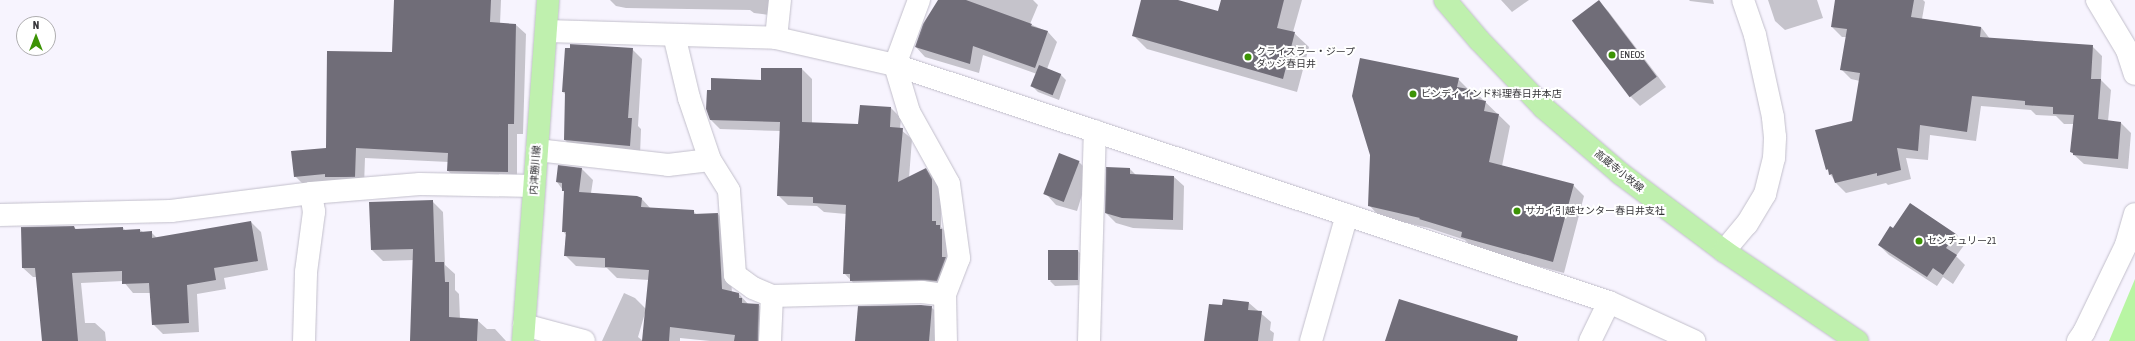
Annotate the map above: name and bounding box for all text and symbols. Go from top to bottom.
north arrow [16,16,56,56]
text: N [33,19,39,31]
place label: クライスラー・ジープ ダッジ春日井 [1256,45,1356,68]
place label: ENEOS [1620,49,1644,61]
marker: ENEOS [1607,50,1617,60]
marker: クライスラー・ジープ ダッジ春日井 [1243,52,1253,62]
place label: ビンディ インド料理春日井本店 [1421,88,1562,100]
marker: ビンディ インド料理春日井本店 [1408,89,1418,99]
street label: 内津勝川線 [527,145,543,195]
street label: 高蔵寺小牧線 [1592,147,1646,195]
place label: サカイ引越センター春日井支社 [1525,205,1665,217]
marker: サカイ引越センター春日井支社 [1512,206,1522,216]
place label: センチュリー21 [1927,235,1996,247]
marker: センチュリー21 [1914,236,1924,246]

